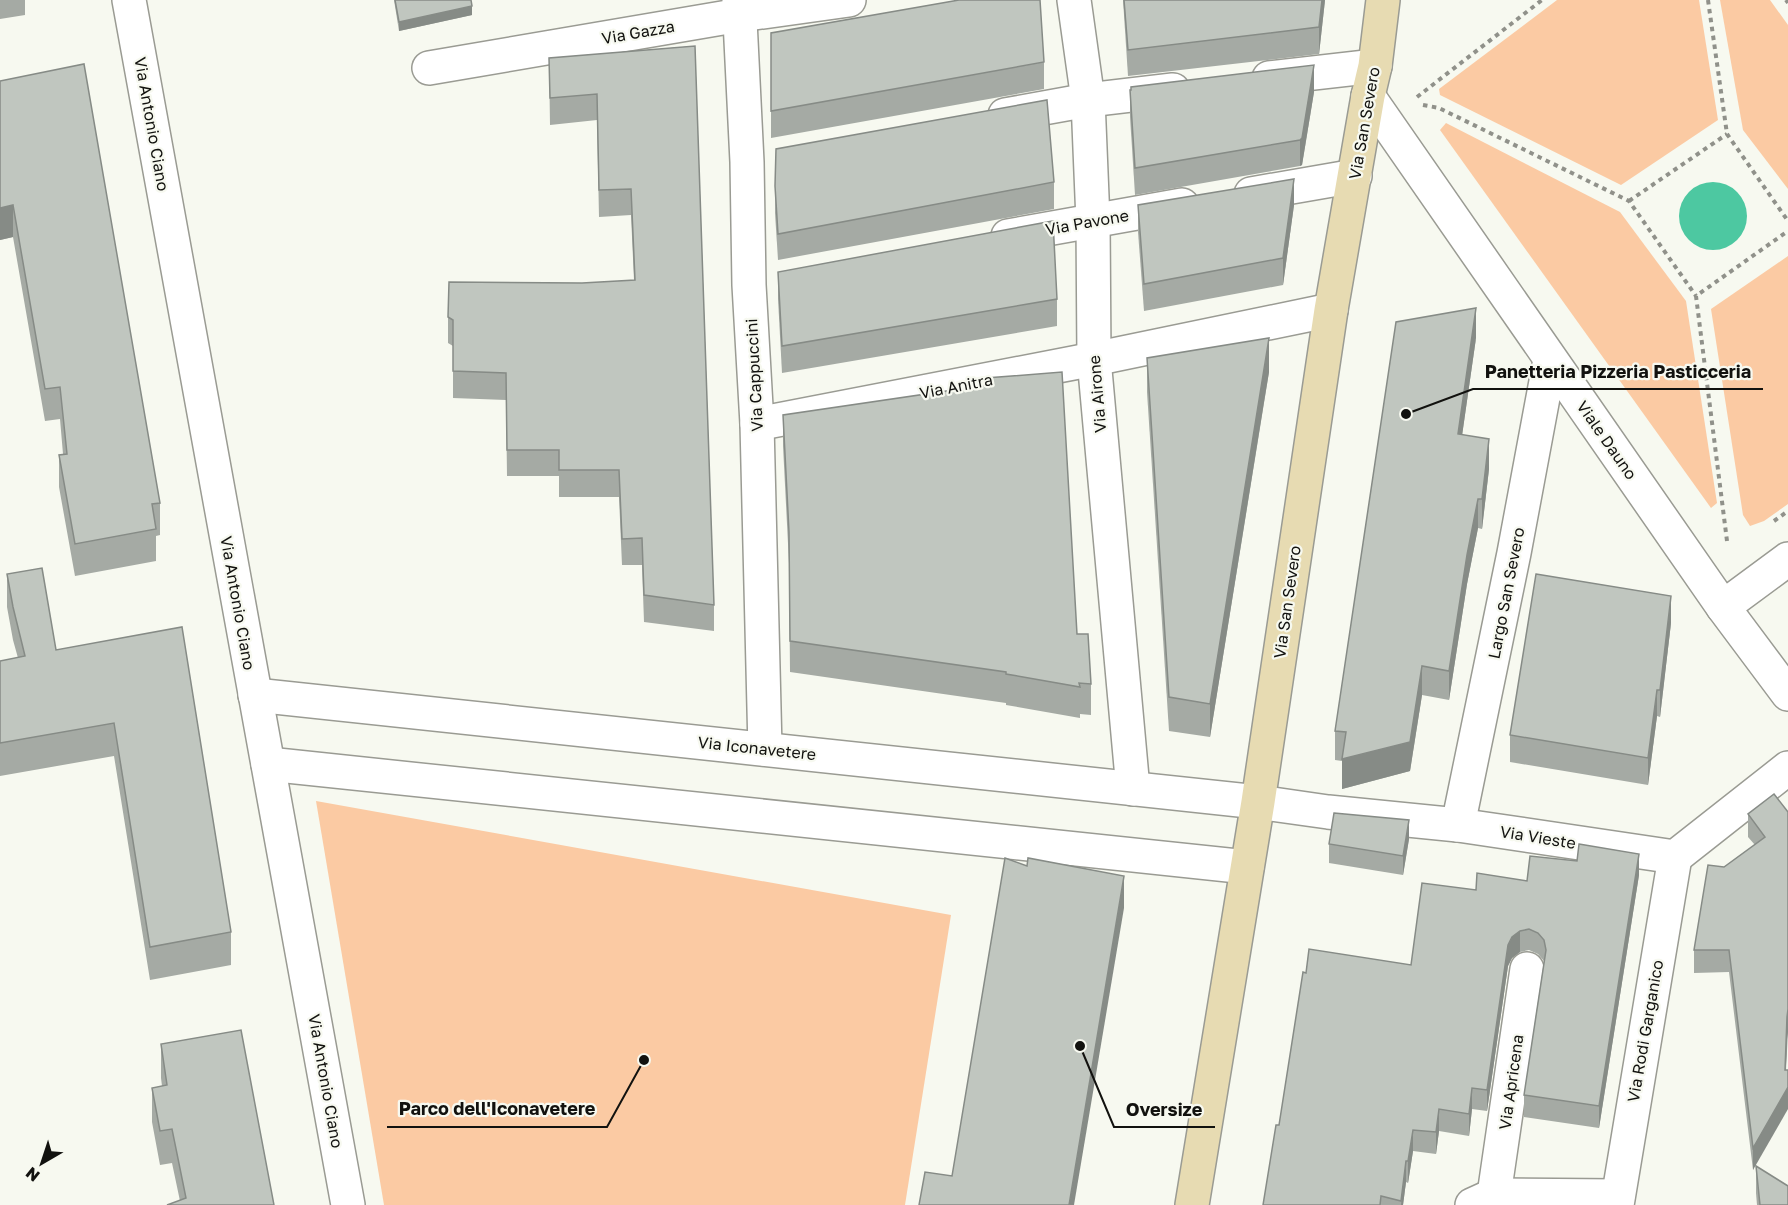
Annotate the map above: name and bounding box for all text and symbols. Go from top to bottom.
street label: Via Gazza [600,16,676,48]
street label: Via Antonio Ciano [130,55,174,193]
street label: Via San Severo [1344,65,1384,181]
street label: Via Pavone [1044,205,1130,239]
street label: Via Cappuccini [741,318,767,432]
callout: Panetteria Pizzeria Pasticceria [1473,353,1763,389]
street label: Via Airone [1084,354,1110,434]
text: Panetteria Pizzeria Pasticceria [1485,360,1751,382]
street label: Via Anitra [918,369,994,403]
street label: Viale Dauno [1573,397,1641,483]
street label: Largo San Severo [1483,525,1529,661]
street label: Via Antonio Ciano [216,534,260,672]
street label: Via San Severo [1269,544,1305,660]
street label: Via Iconavetere [697,732,817,764]
street label: Via Vieste [1499,821,1577,853]
street label: Via Rodi Garganico [1623,958,1667,1104]
street label: Via Antonio Ciano [304,1012,348,1150]
street label: Via Apricena [1494,1033,1528,1131]
callout: Parco dell'Iconavetere [387,1091,607,1127]
callout: Oversize [1114,1091,1215,1127]
text: Parco dell'Iconavetere [399,1097,596,1119]
text: Oversize [1126,1098,1203,1120]
north arrow [12,1133,72,1193]
text: N [22,1163,44,1186]

